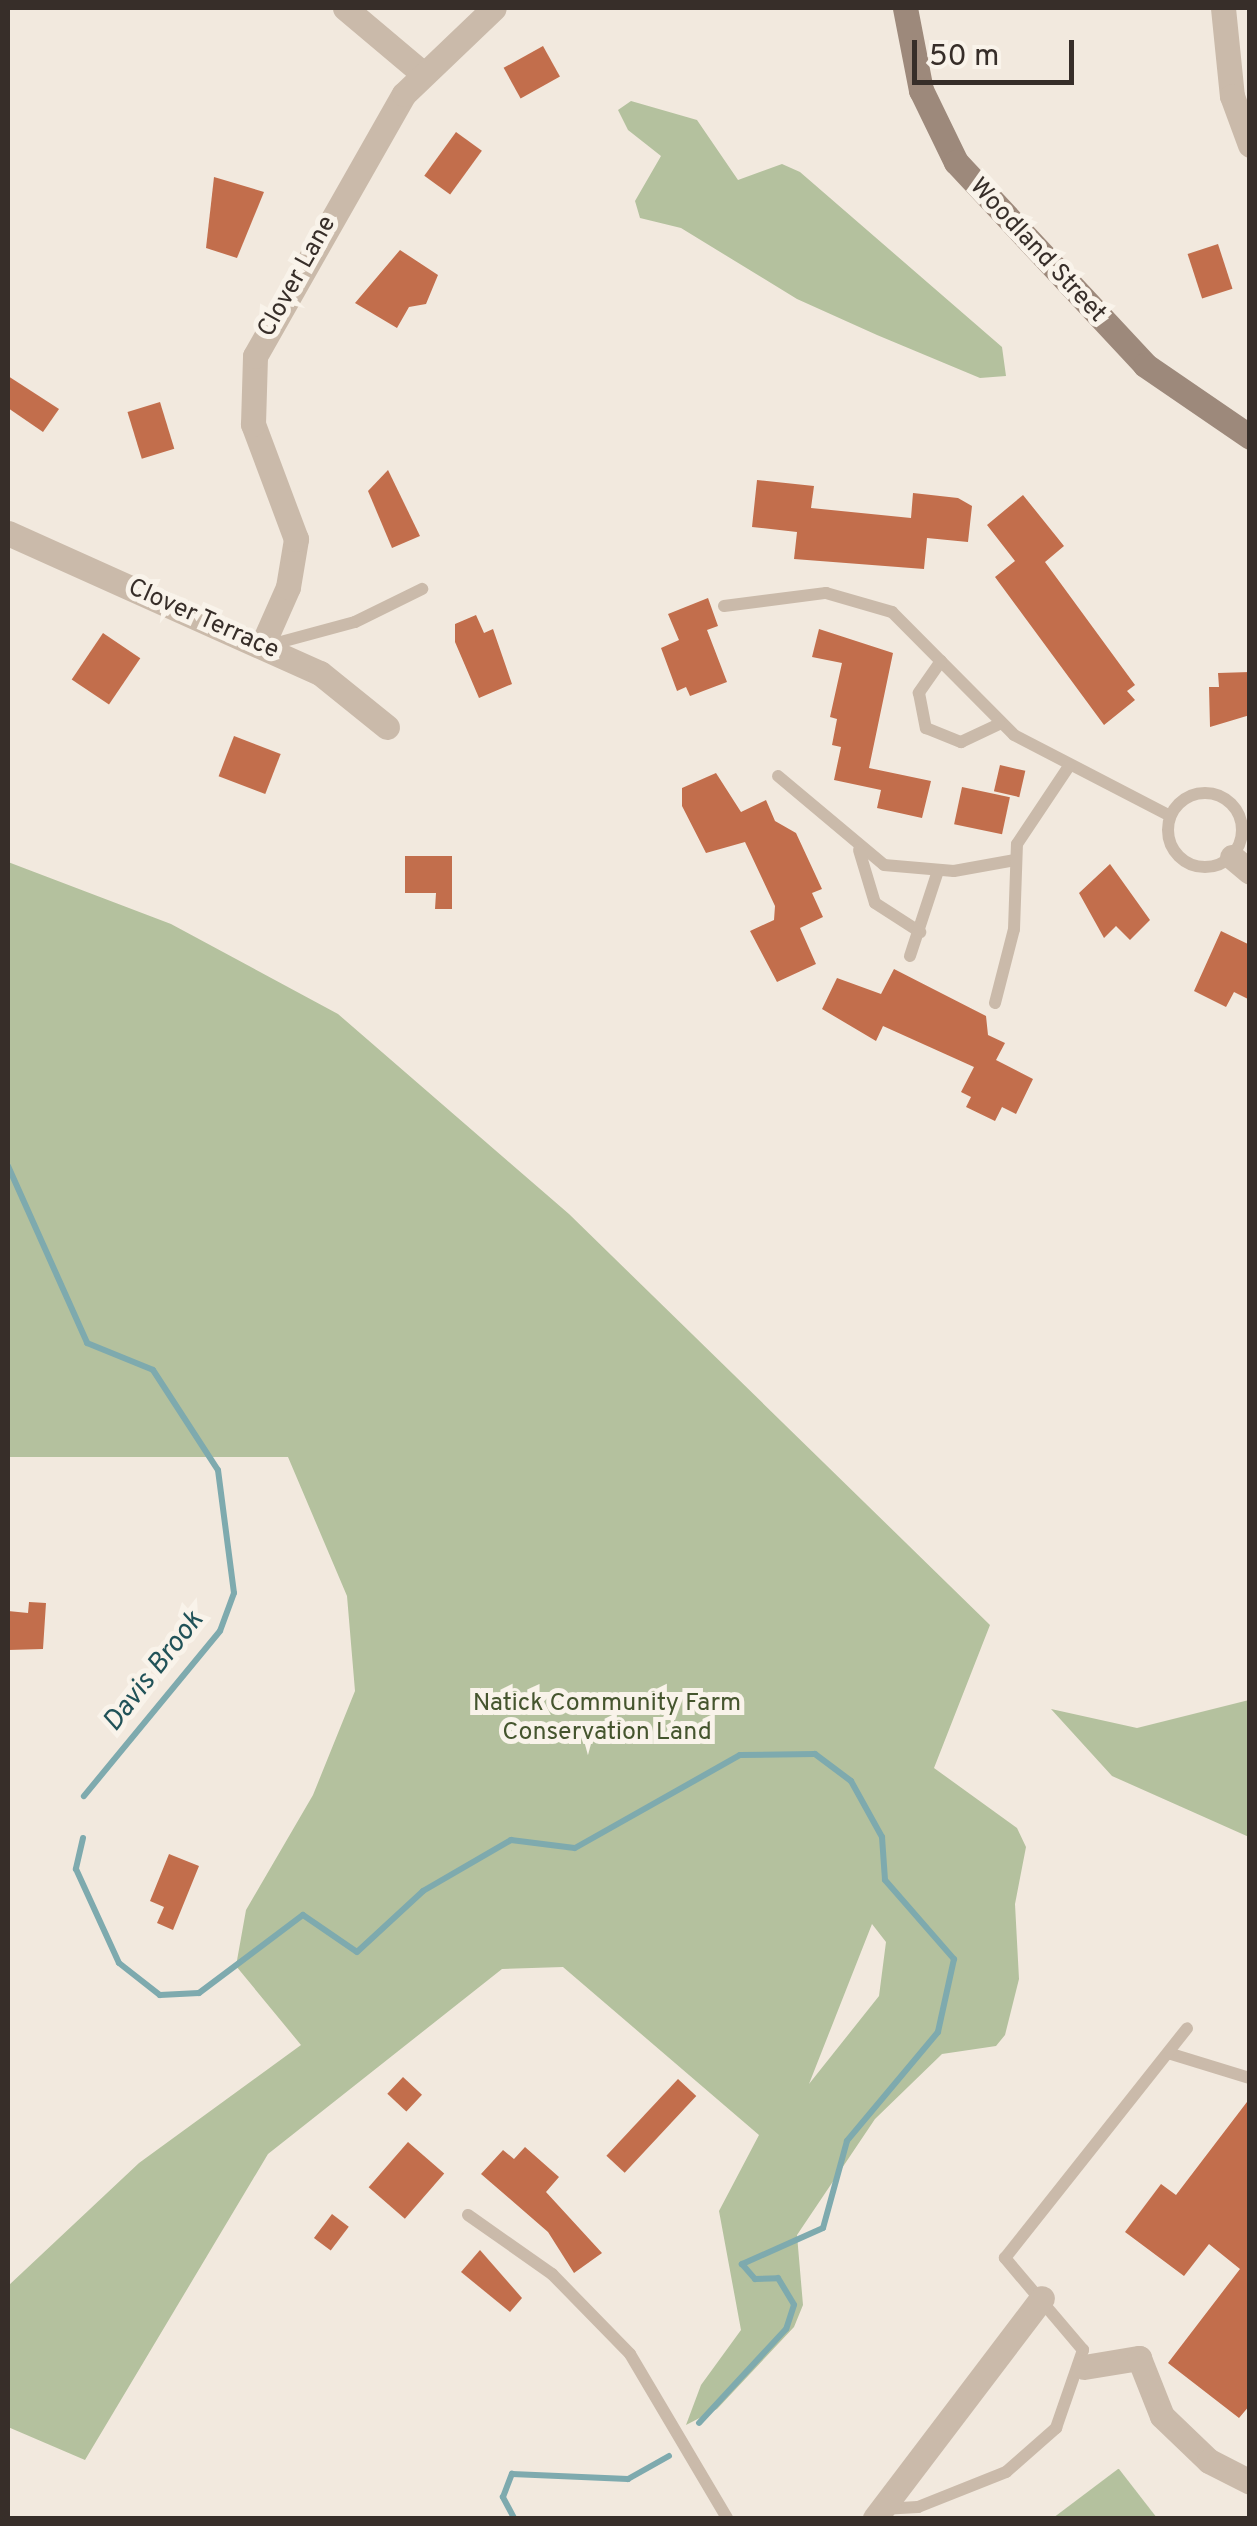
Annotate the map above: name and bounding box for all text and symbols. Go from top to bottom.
scale bar [917,20,1080,82]
text: 50 m [929,39,999,76]
street label: Woodland Street [962,173,1112,329]
street label: Clover Lane [252,211,344,343]
street label: Clover Terrace [122,573,284,667]
water label: Davis Brook [97,1605,211,1739]
park label: Natick Community Farm Conservation Land [473,1690,741,1749]

